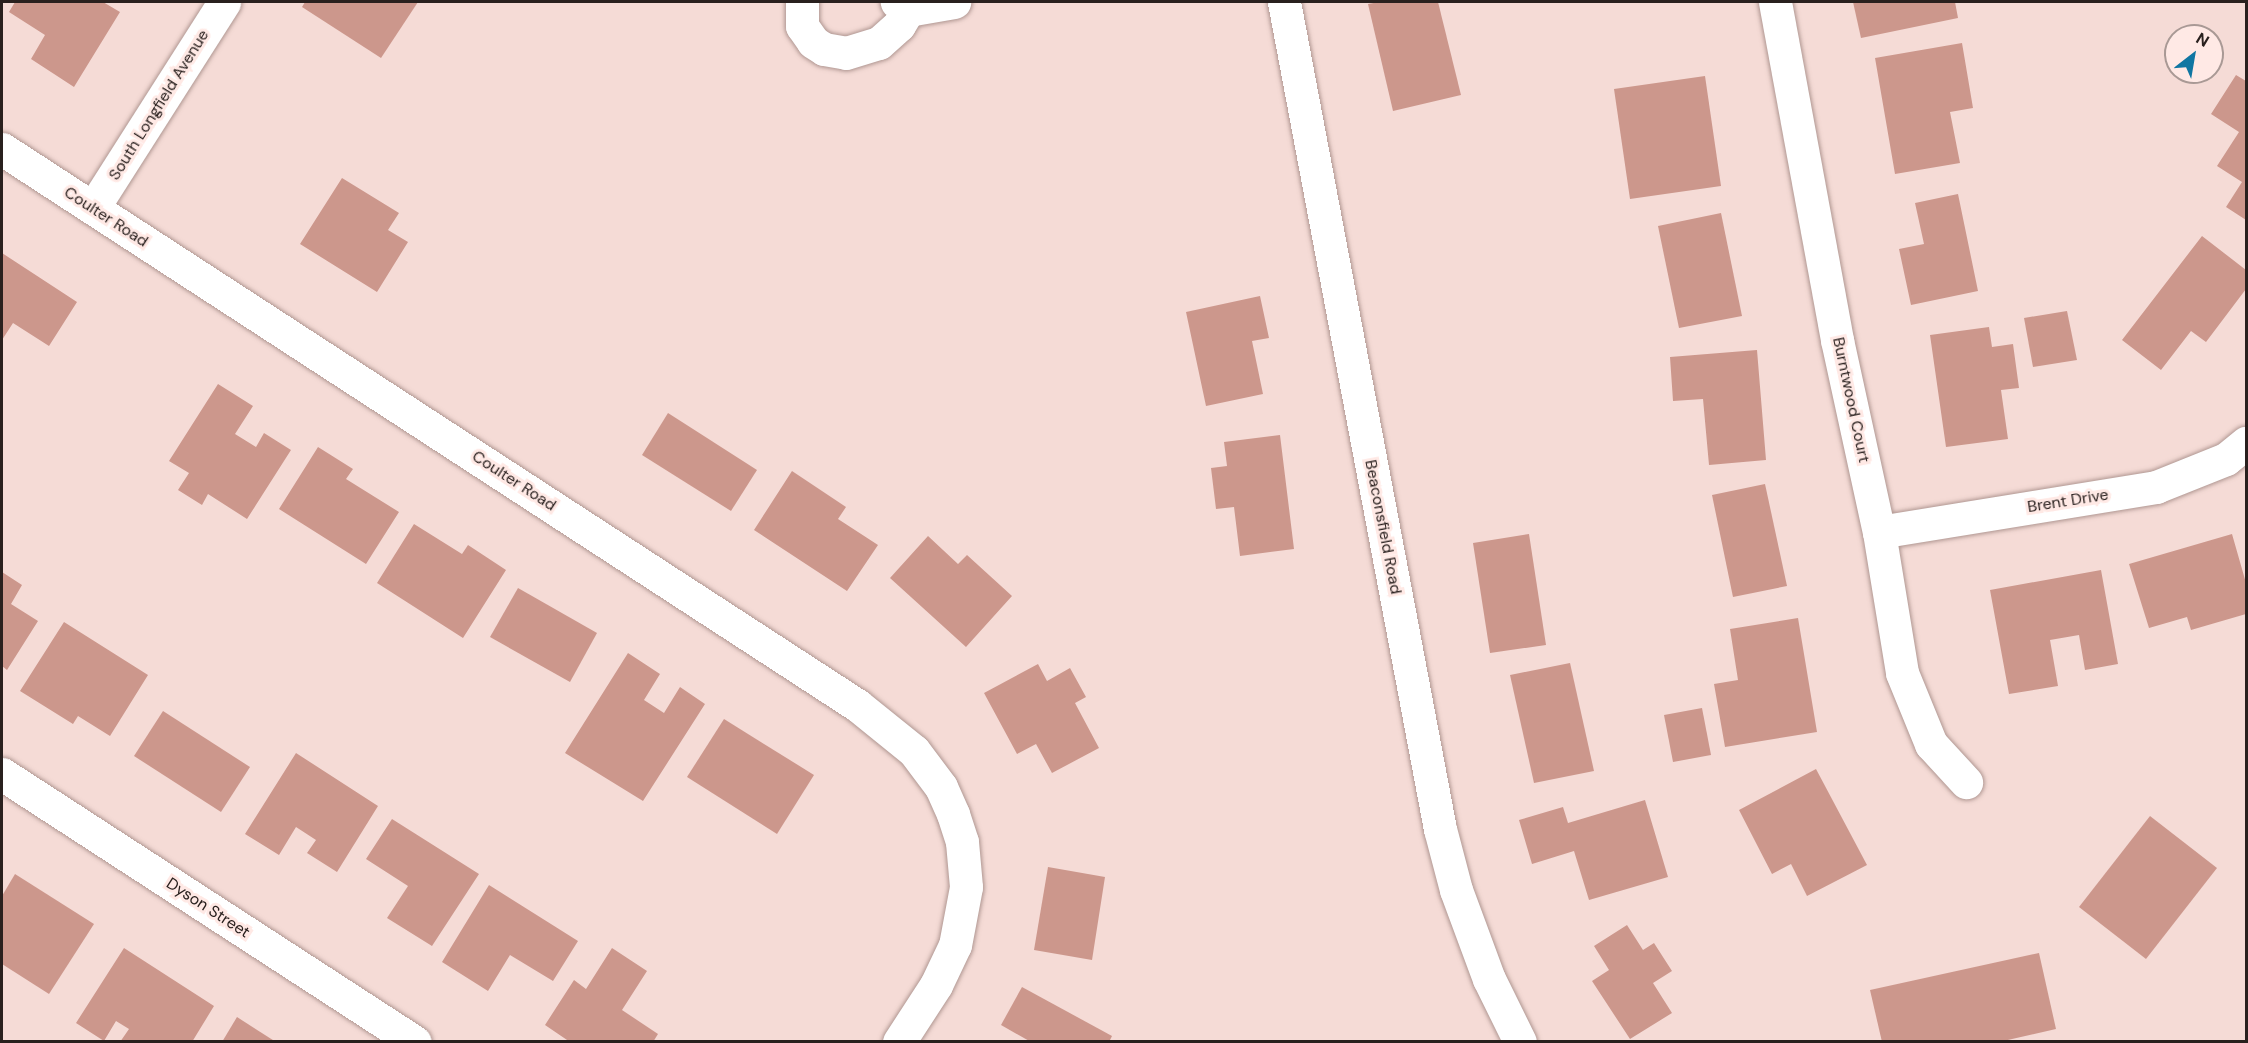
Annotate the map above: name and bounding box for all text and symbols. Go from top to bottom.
north arrow [2164,24,2224,84]
street label: South Longfield Avenue [105,26,213,184]
text: N [2192,28,2213,52]
street label: Coulter Road [60,183,152,251]
street label: Burntwood Court [1828,336,1874,464]
street label: Coulter Road [468,447,560,515]
street label: Beaconsfield Road [1361,458,1405,596]
street label: Brent Drive [2026,485,2110,517]
street label: Dyson Street [163,874,253,942]

